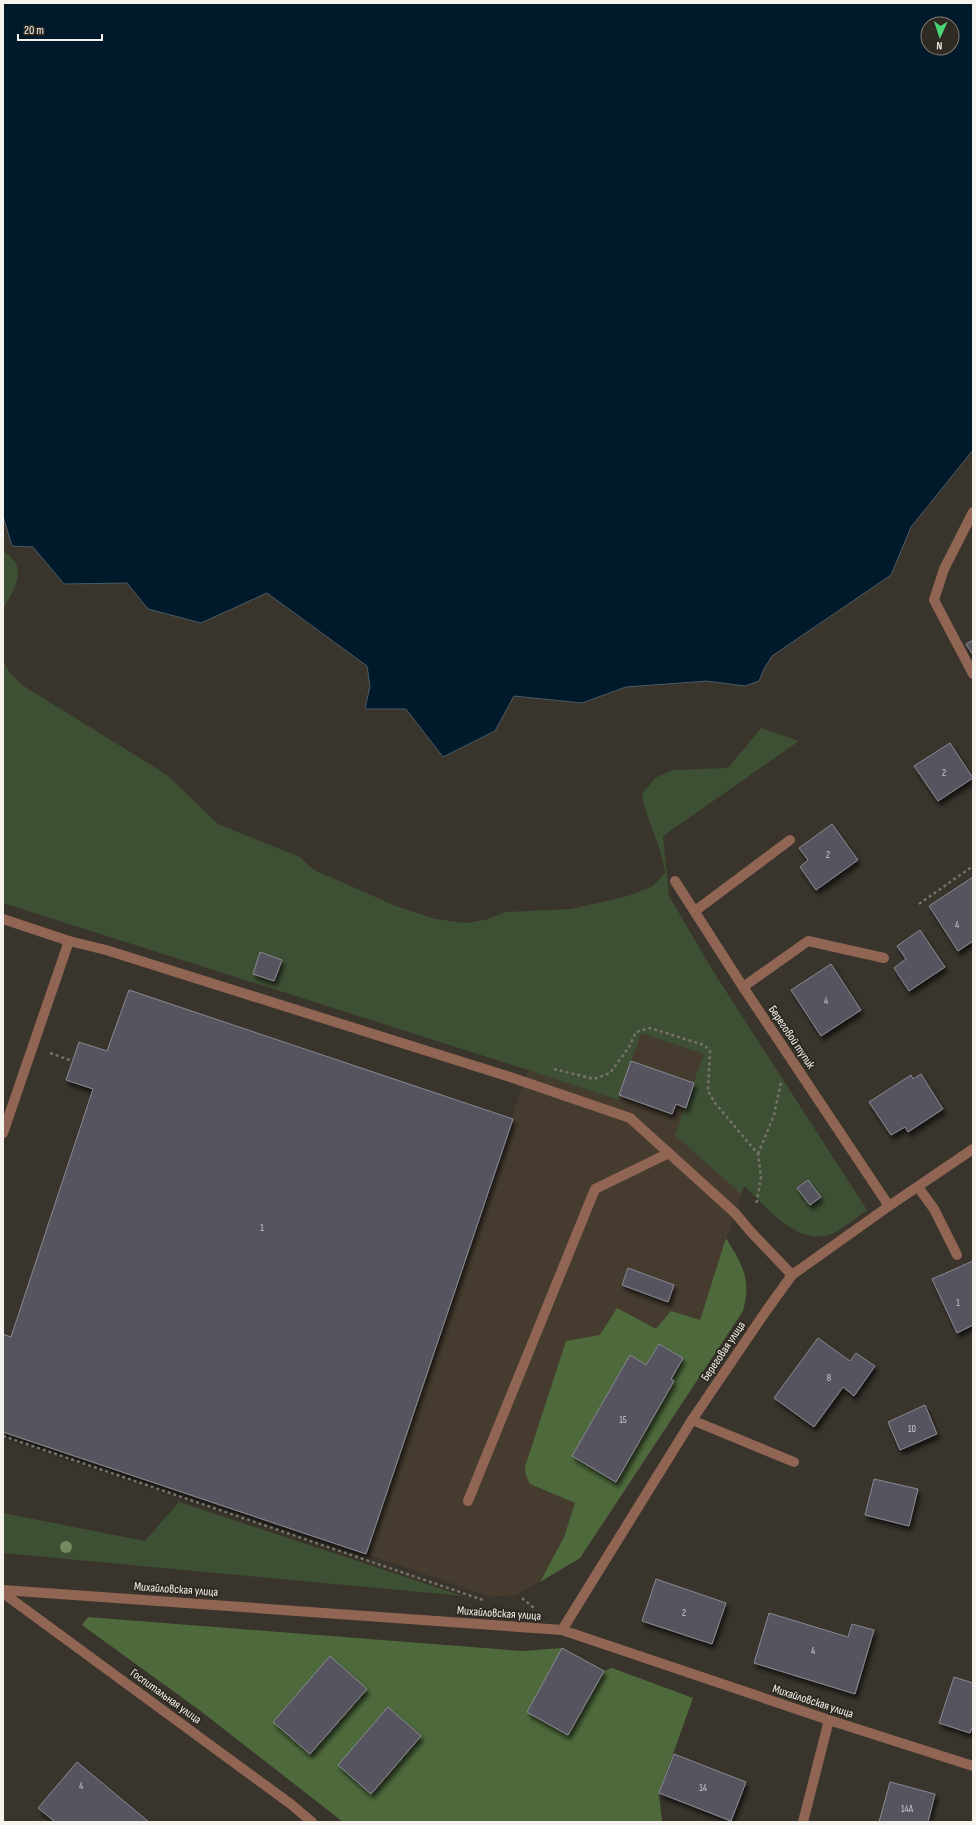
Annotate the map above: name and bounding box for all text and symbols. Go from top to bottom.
scale bar [18,16,102,42]
north arrow [920,16,960,56]
text: 20 m [24,23,44,38]
text: N [936,39,943,52]
house number: 2 [942,767,946,779]
house number: 2 [826,849,830,861]
house number: 4 [955,919,959,931]
house number: 4 [824,995,828,1007]
street label: Береговой тупик [765,1003,819,1072]
house number: 1 [260,1222,264,1234]
house number: 1 [956,1297,960,1309]
street label: Береговая улица [698,1318,749,1384]
house number: 8 [827,1372,831,1384]
house number: 15 [619,1414,627,1426]
house number: 10 [908,1423,916,1435]
street label: Михайловская улица [133,1579,219,1600]
street label: Михайловская улица [456,1603,542,1624]
house number: 2 [682,1607,686,1619]
house number: 4 [811,1645,815,1657]
street label: Госпитальная улица [127,1666,204,1727]
street label: Михайловская улица [770,1681,856,1722]
house number: 4 [79,1780,83,1792]
house number: 14 [699,1782,707,1794]
house number: 14А [901,1803,914,1815]

